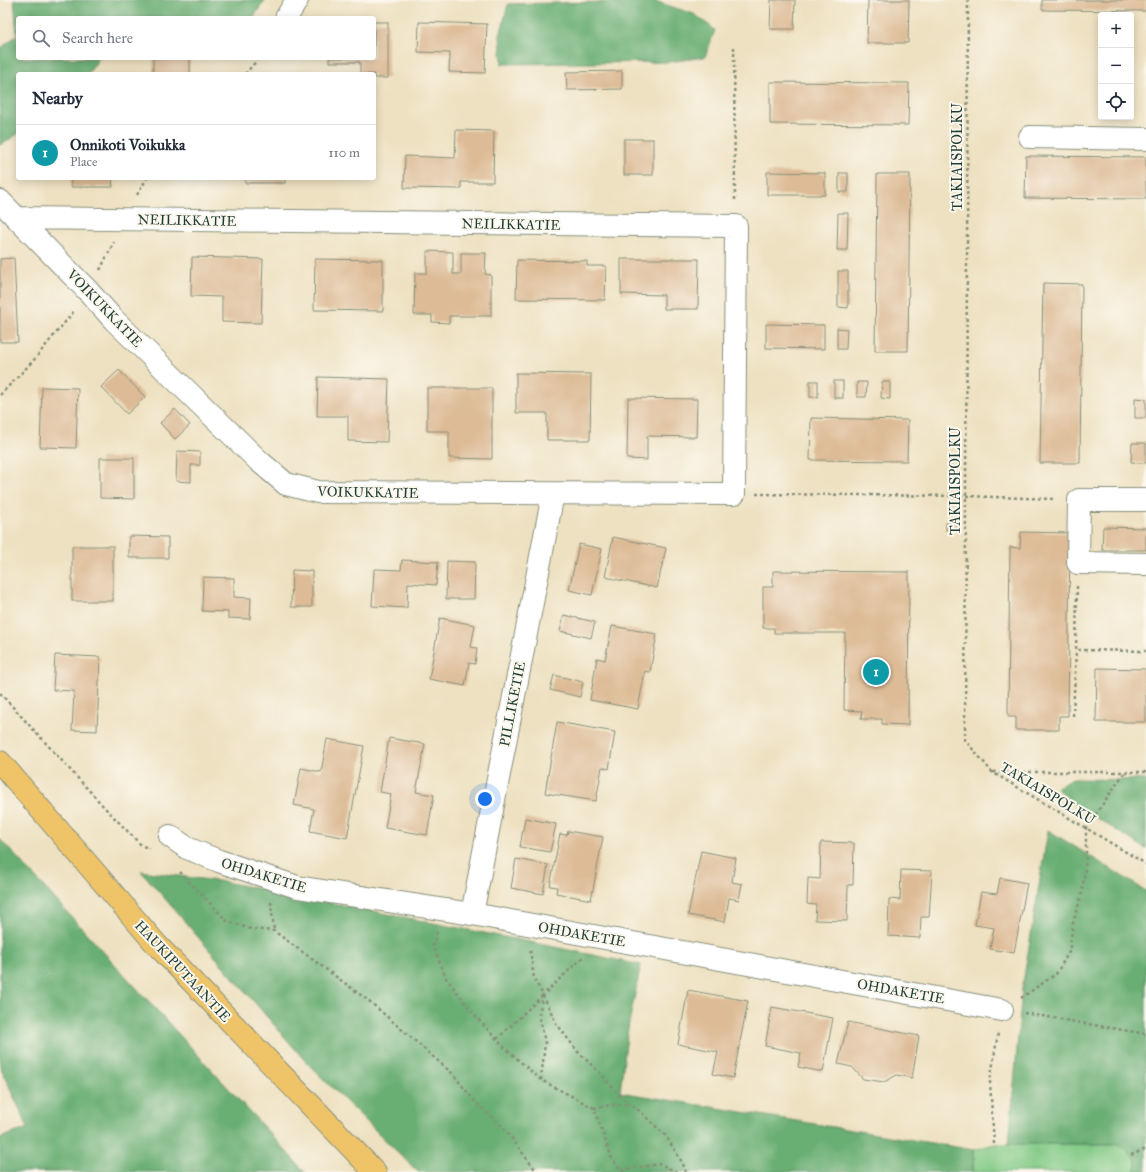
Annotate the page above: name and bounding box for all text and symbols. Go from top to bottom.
map controls [1098,12,1134,120]
button: + [1098,12,1134,48]
search box [16,16,376,60]
icon: search [30,27,52,49]
text: Search here [62,29,133,47]
button: − [1098,48,1134,84]
button: locate [1098,84,1134,120]
text: Nearby [32,88,83,109]
street label: TAKIAISPOLKU [949,102,966,211]
text: Onnikoti Voikukka [70,136,185,154]
text: 1 [42,145,48,161]
text: 110 m [328,145,360,161]
text: Place [70,154,97,170]
street label: NEILIKKATIE [137,211,237,230]
street label: NEILIKKATIE [461,215,561,234]
street label: VOIKUKKATIE [63,265,146,351]
street label: TAKIAISPOLKU [947,426,964,535]
street label: VOIKUKKATIE [316,483,419,502]
pin: 1 [863,657,889,687]
street label: PILLIKETIE [496,660,529,748]
street label: TAKIAISPOLKU [997,758,1099,829]
your location [475,789,495,809]
street label: OHDAKETIE [219,854,309,897]
street label: HAUKIPUTAANTIE [131,917,234,1026]
street label: OHDAKETIE [537,918,627,951]
street label: OHDAKETIE [856,975,946,1008]

